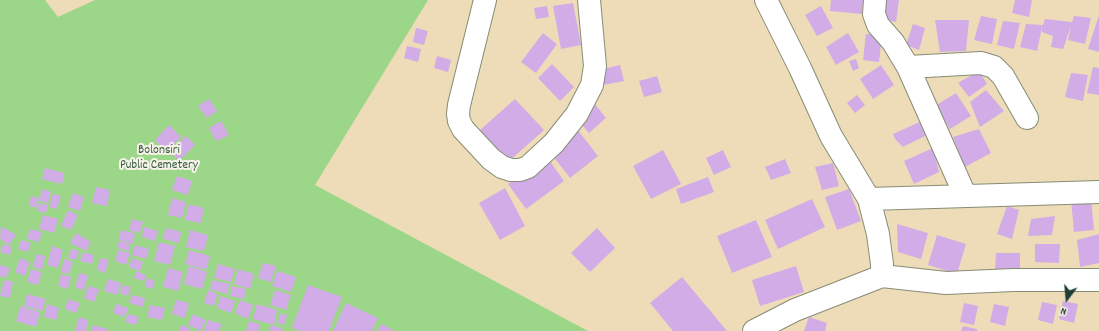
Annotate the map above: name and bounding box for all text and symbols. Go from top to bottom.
park label: Bolonsiri Public Cemetery [120,143,198,174]
north arrow [1047,279,1087,319]
text: N [1059,302,1069,319]

